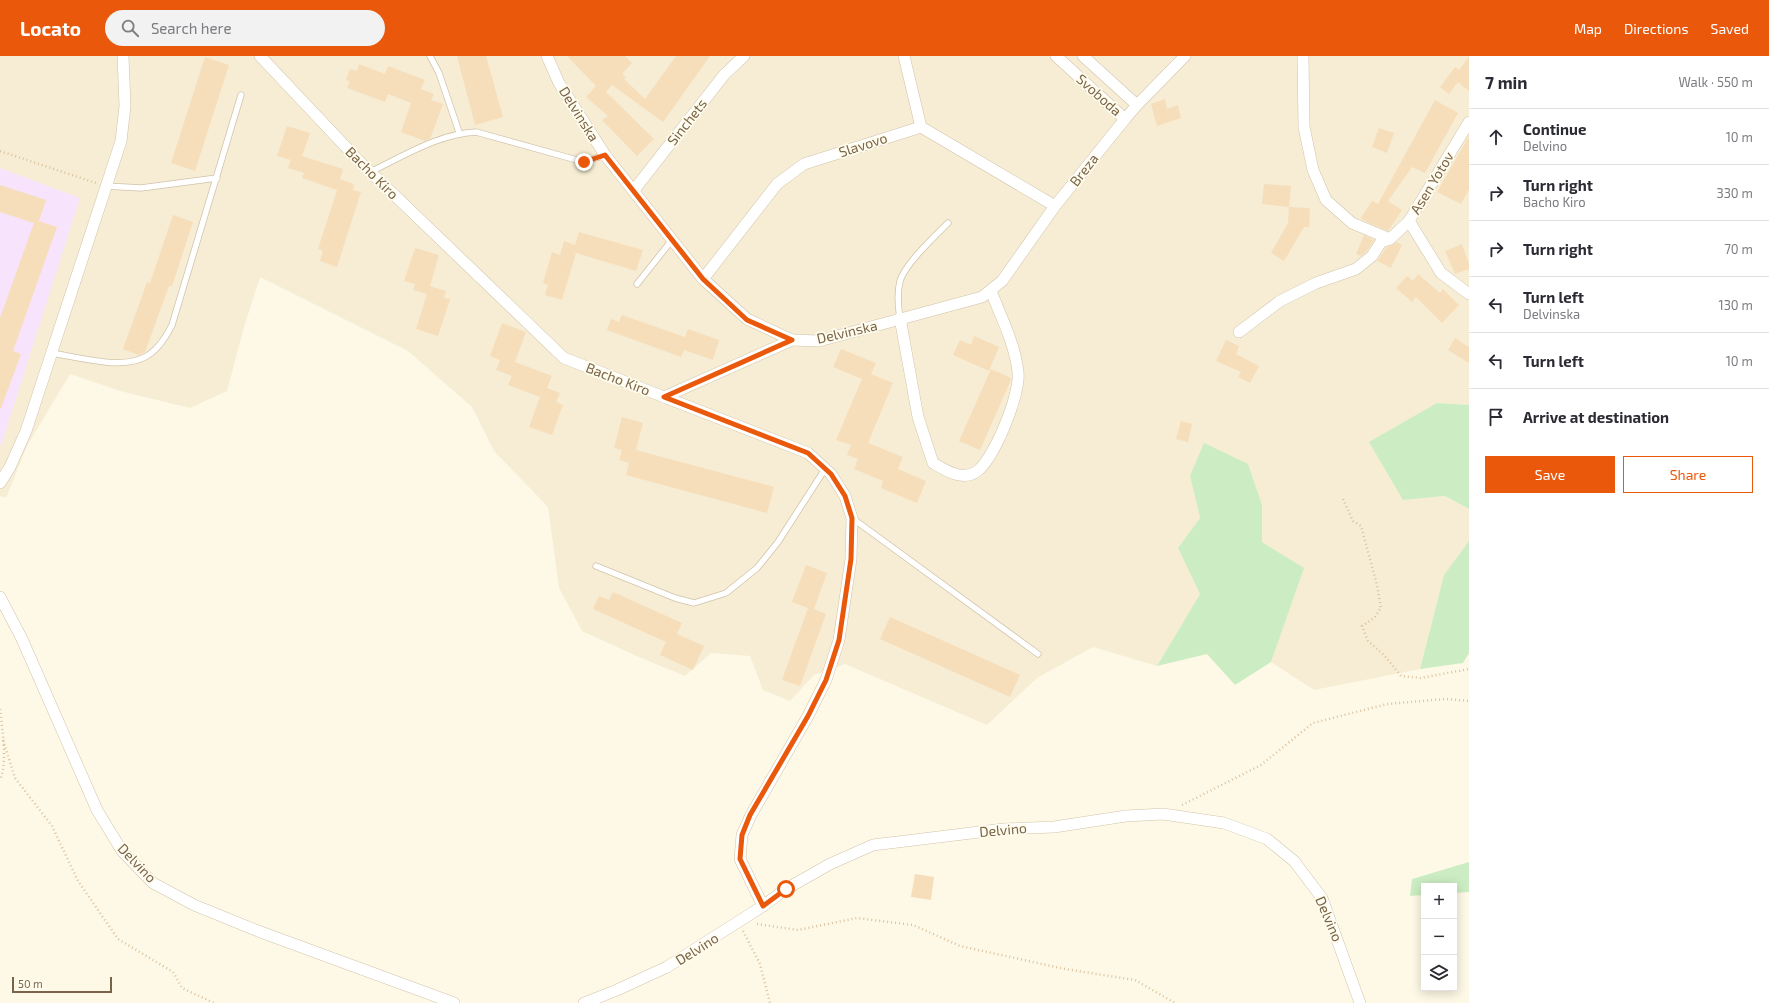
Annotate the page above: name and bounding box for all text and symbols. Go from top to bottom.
search box [105,10,385,46]
text: Locato [20,17,81,40]
icon: search [119,17,141,39]
text: Search here [151,19,231,37]
text: Map [1574,20,1602,37]
text: Directions [1624,20,1689,37]
text: Saved [1711,20,1749,37]
street label: Svoboda [1073,70,1125,119]
text: 7 min [1485,72,1528,92]
text: Walk · 550 m [1678,74,1753,90]
street label: Delvinska [556,83,603,144]
street label: Sinchets [663,95,710,148]
text: Continue [1523,120,1586,138]
icon: ahead [1485,126,1507,148]
street label: Slavovo [836,129,889,160]
text: 10 m [1726,129,1753,145]
text: Delvino [1523,138,1567,154]
street label: Bacho Kiro [342,143,402,203]
street label: Asen Yotov [1406,148,1457,217]
street label: Breza [1066,150,1102,189]
route end [575,153,593,171]
text: Turn right [1523,176,1593,194]
icon: right [1485,182,1507,204]
text: 330 m [1716,185,1753,201]
text: Bacho Kiro [1523,194,1586,210]
icon: right [1485,238,1507,260]
text: Turn right [1523,240,1593,258]
text: 70 m [1724,241,1753,257]
text: Turn left [1523,288,1584,306]
icon: left [1485,294,1507,316]
text: 130 m [1718,297,1753,313]
text: Delvinska [1523,306,1580,322]
street label: Delvinska [815,316,879,347]
icon: left [1485,350,1507,372]
text: Turn left [1523,352,1584,370]
text: 10 m [1726,353,1753,369]
street label: Bacho Kiro [584,358,653,399]
icon: arrive [1485,406,1507,428]
text: Arrive at destination [1523,408,1669,426]
button: Save [1485,456,1615,493]
button: Share [1623,456,1753,493]
street label: Delvino [978,819,1027,840]
street label: Delvino [115,840,160,886]
route start [777,880,795,898]
map controls [1421,883,1457,991]
button: + [1421,883,1457,919]
street label: Delvino [1312,894,1347,944]
button: − [1421,919,1457,955]
street label: Delvino [672,929,721,968]
button: layers [1421,955,1457,991]
scale bar [12,975,112,994]
text: 50 m [18,977,43,990]

